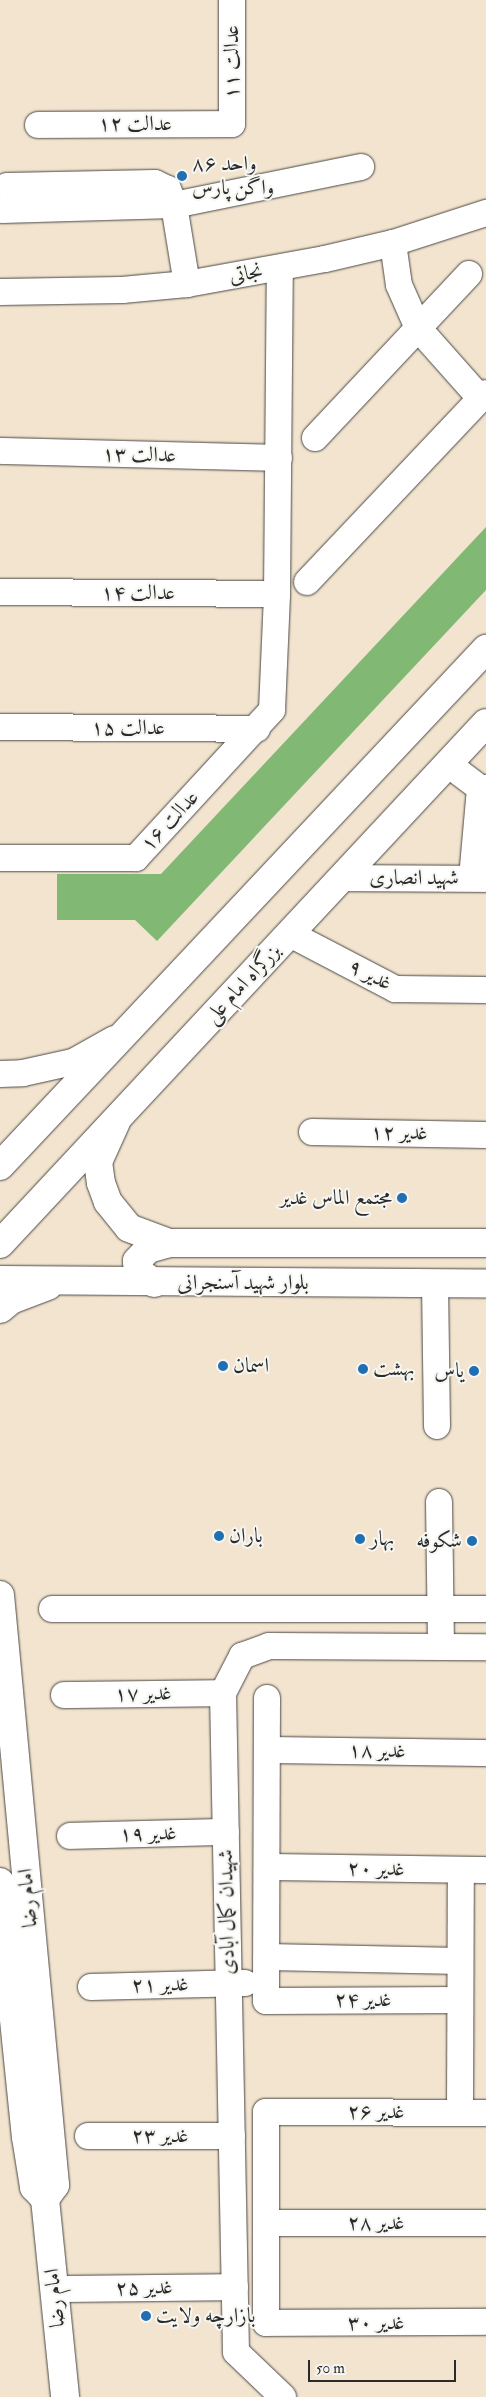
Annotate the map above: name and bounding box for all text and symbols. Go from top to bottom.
street label: عدالت ۱۱ [219,25,245,99]
street label: عدالت ۱۲ [98,111,172,137]
place label: ۸۶ واحد واگن پارس [192,151,274,201]
marker: ۸۶ واحد واگن پارس [176,170,188,182]
street label: نجاتی [227,259,265,289]
street label: عدالت ۱۳ [102,442,176,468]
street label: عدالت ۱۴ [101,580,175,606]
street label: عدالت ۱۵ [91,715,165,741]
street label: عدالت ۱۶ [136,785,204,857]
street label: شهید انصاری [369,865,459,891]
street label: بزرگراه امام علی [200,939,286,1029]
street label: غدیر ۹ [344,954,396,996]
street label: غدیر ۱۲ [370,1120,428,1146]
place label: مجتمع الماس غدیر [280,1185,392,1211]
marker: مجتمع الماس غدیر [396,1192,408,1204]
street label: بلوار شهید آسنجرانی [177,1270,309,1296]
place label: اسمان [233,1353,269,1379]
place label: بهشت [373,1356,415,1382]
place label: یاس [434,1358,464,1384]
marker: اسمان [217,1360,229,1372]
marker: بهشت [357,1363,369,1375]
marker: یاس [468,1365,480,1377]
place label: باران [229,1523,263,1549]
place label: بهار [370,1526,394,1552]
place label: شکوفه [416,1528,462,1554]
marker: باران [213,1530,225,1542]
marker: بهار [354,1533,366,1545]
marker: شکوفه [466,1535,478,1547]
street label: غدیر ۱۷ [114,1681,172,1707]
street label: غدیر ۱۸ [348,1738,406,1764]
street label: غدیر ۱۹ [119,1821,177,1847]
street label: شهیدان کمال آبادی [213,1849,241,1975]
street label: غدیر ۲۰ [347,1856,405,1882]
street label: امام رضا [13,1867,43,1929]
street label: غدیر ۲۱ [131,1972,189,1998]
street label: غدیر ۲۴ [334,1987,392,2013]
street label: غدیر ۲۶ [347,2099,405,2125]
street label: غدیر ۲۳ [131,2123,189,2149]
street label: غدیر ۲۸ [347,2210,405,2236]
street label: امام رضا [39,2267,71,2329]
street label: غدیر ۲۵ [115,2275,173,2301]
place label: بازارچه ولایت [156,2303,256,2329]
marker: بازارچه ولایت [140,2310,152,2322]
street label: غدیر ۳۰ [347,2310,405,2336]
scale bar [311,2350,458,2382]
text: 50 m [316,2359,345,2378]

